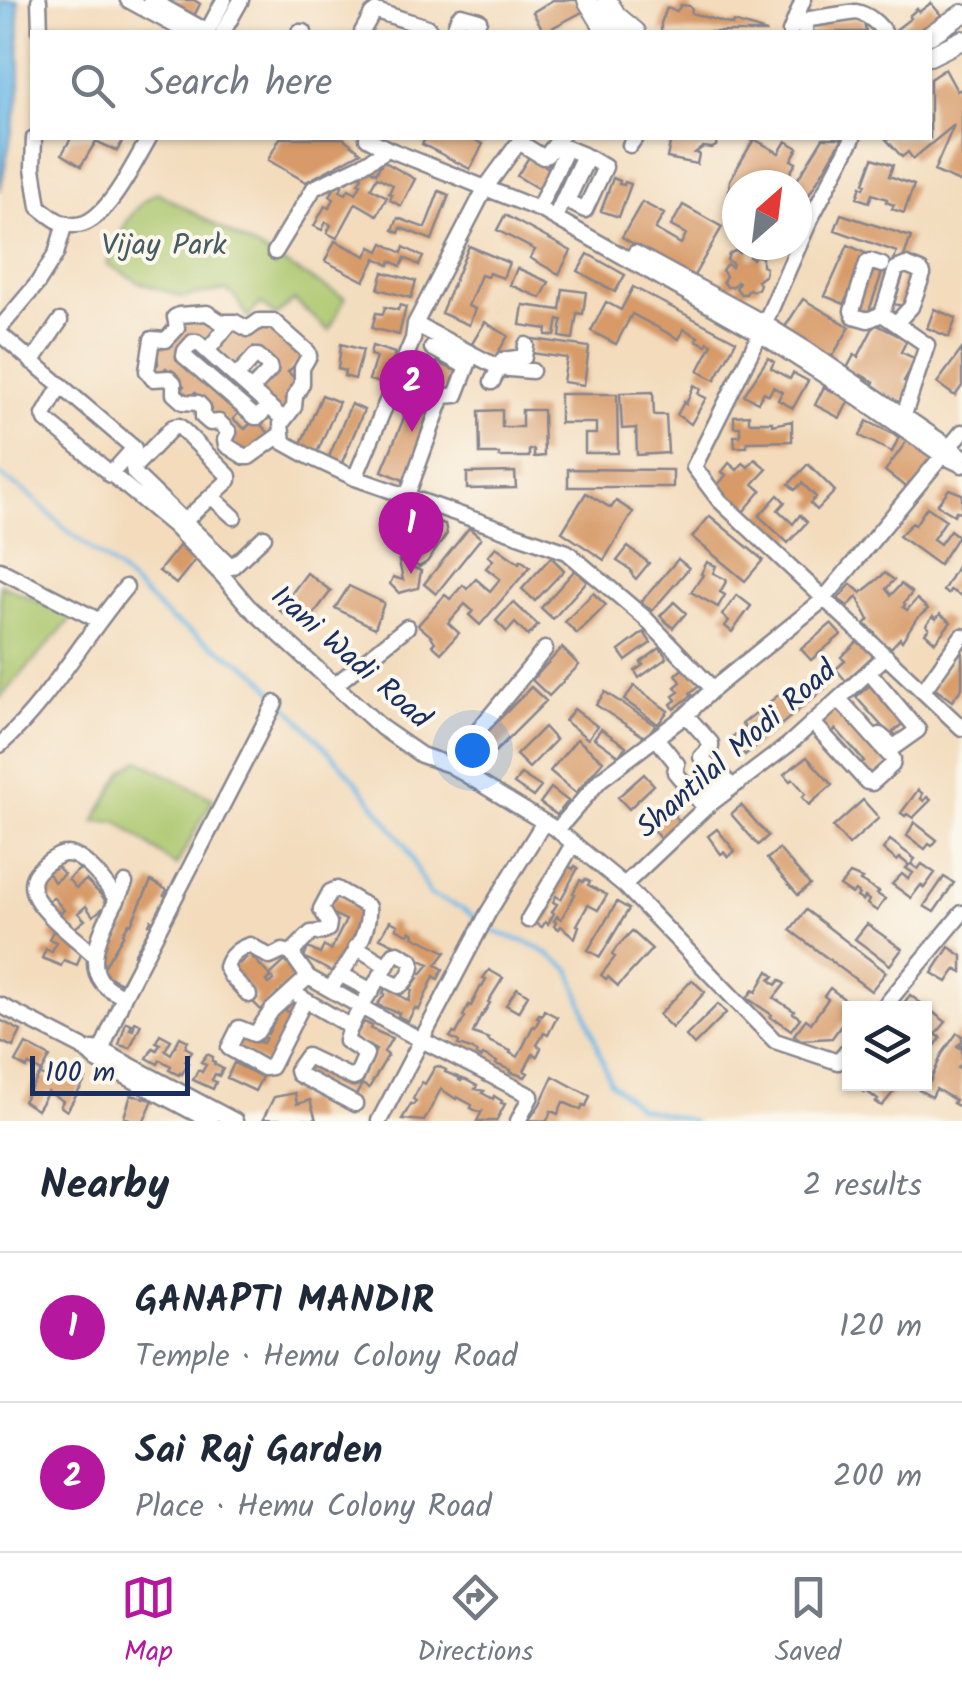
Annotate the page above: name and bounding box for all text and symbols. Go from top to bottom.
search box [30,30,932,140]
text: Search here [145,55,332,115]
icon: search [65,58,120,113]
north arrow [722,170,812,260]
park label: Vijay Park [101,222,228,270]
pin: 2 [380,350,444,432]
pin: 1 [378,492,444,574]
street label: Irani Wadi Road [259,574,442,742]
street label: Shantilal Modi Road [626,648,849,851]
your location [447,725,498,776]
map controls [842,1001,932,1091]
button: layers [842,1001,932,1091]
scale bar [30,1051,190,1096]
text: 100 m [45,1051,115,1096]
text: Nearby [40,1153,169,1220]
text: 2 results [803,1161,922,1212]
text: GANAPTI MANDIR [135,1272,434,1332]
text: 1 [68,1302,77,1353]
text: 120 m [839,1302,922,1353]
text: Temple · Hemu Colony Road [135,1332,517,1383]
text: Sai Raj Garden [135,1422,383,1482]
text: 2 [63,1452,82,1503]
text: 200 m [833,1452,922,1503]
text: Place · Hemu Colony Road [135,1482,492,1533]
tab: Map [121,1570,176,1675]
tab: Directions [417,1570,533,1675]
tab: Saved [775,1570,841,1675]

